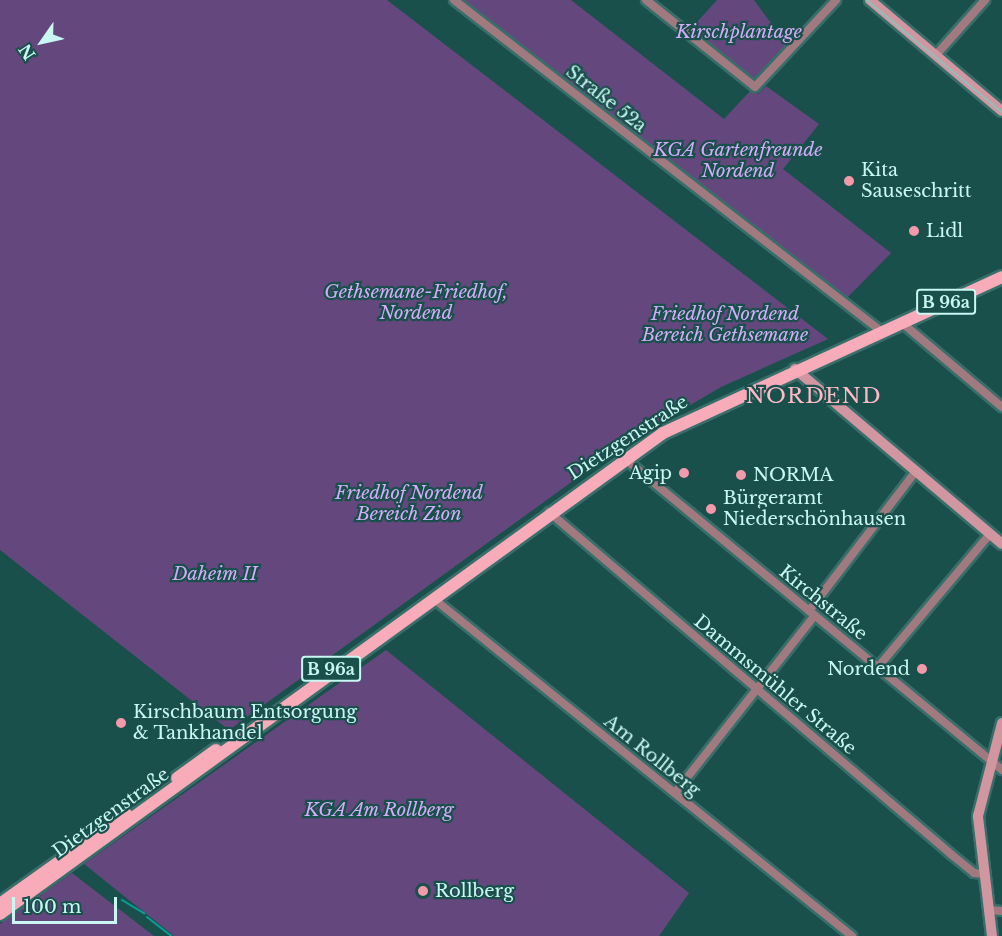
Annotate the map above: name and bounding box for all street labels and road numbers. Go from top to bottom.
street label: Straße 52a [562,61,650,137]
road number: B 96a [916,289,976,315]
street label: Dietzgenstraße [564,391,692,485]
street label: Kirchstraße [775,561,871,645]
street label: Dammsmühler Straße [689,611,861,759]
road number: B 96a [301,656,361,682]
street label: Am Rollberg [600,711,704,801]
street label: Dietzgenstraße [49,763,173,863]

